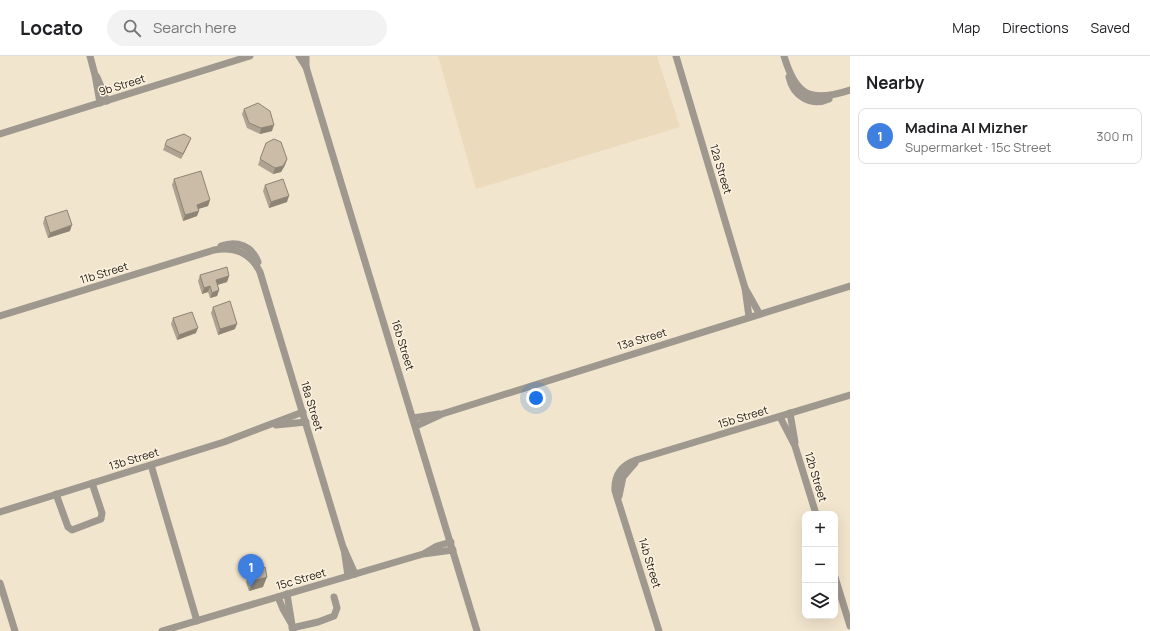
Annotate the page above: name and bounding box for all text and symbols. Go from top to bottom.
search box [107,10,387,46]
text: Locato [20,15,83,41]
icon: search [121,17,143,39]
text: Search here [153,17,236,38]
text: Map [952,18,980,37]
text: Directions [1002,18,1069,37]
text: Saved [1091,18,1130,37]
street label: 9b Street [97,70,147,99]
text: Nearby [866,71,924,94]
text: Madina Al Mizher [905,117,1028,138]
text: 1 [877,127,883,145]
text: 300 m [1096,127,1133,145]
text: Supermarket · 15c Street [905,138,1051,156]
street label: 12a Street [707,142,736,196]
street label: 11b Street [78,258,130,287]
street label: 16b Street [389,318,418,372]
street label: 13a Street [615,324,668,353]
street label: 18a Street [298,379,327,433]
your location [526,388,546,408]
street label: 15b Street [716,402,770,431]
street label: 13b Street [107,444,161,473]
street label: 12b Street [802,450,831,504]
map controls [802,511,838,619]
button: + [802,511,838,547]
street label: 14b Street [636,536,665,590]
button: − [802,547,838,583]
pin: 1 [238,554,264,587]
street label: 15c Street [274,564,328,593]
button: layers [802,583,838,619]

